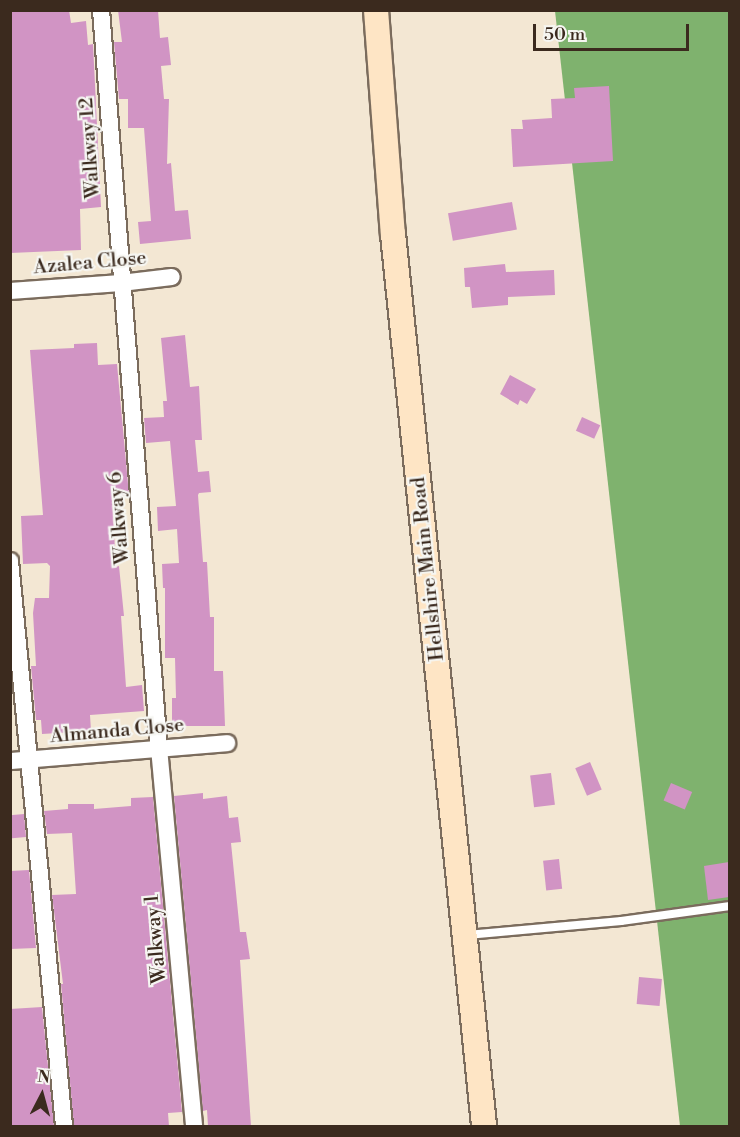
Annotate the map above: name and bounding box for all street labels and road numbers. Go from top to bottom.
street label: Walkway 12 [74,97,106,199]
street label: Azalea Close [32,246,148,280]
street label: Walkway 6 [103,471,135,565]
street label: Hellshire Main Road [406,476,450,662]
street label: Almanda Close [49,713,185,749]
street label: Walkway 1 [140,893,172,985]

